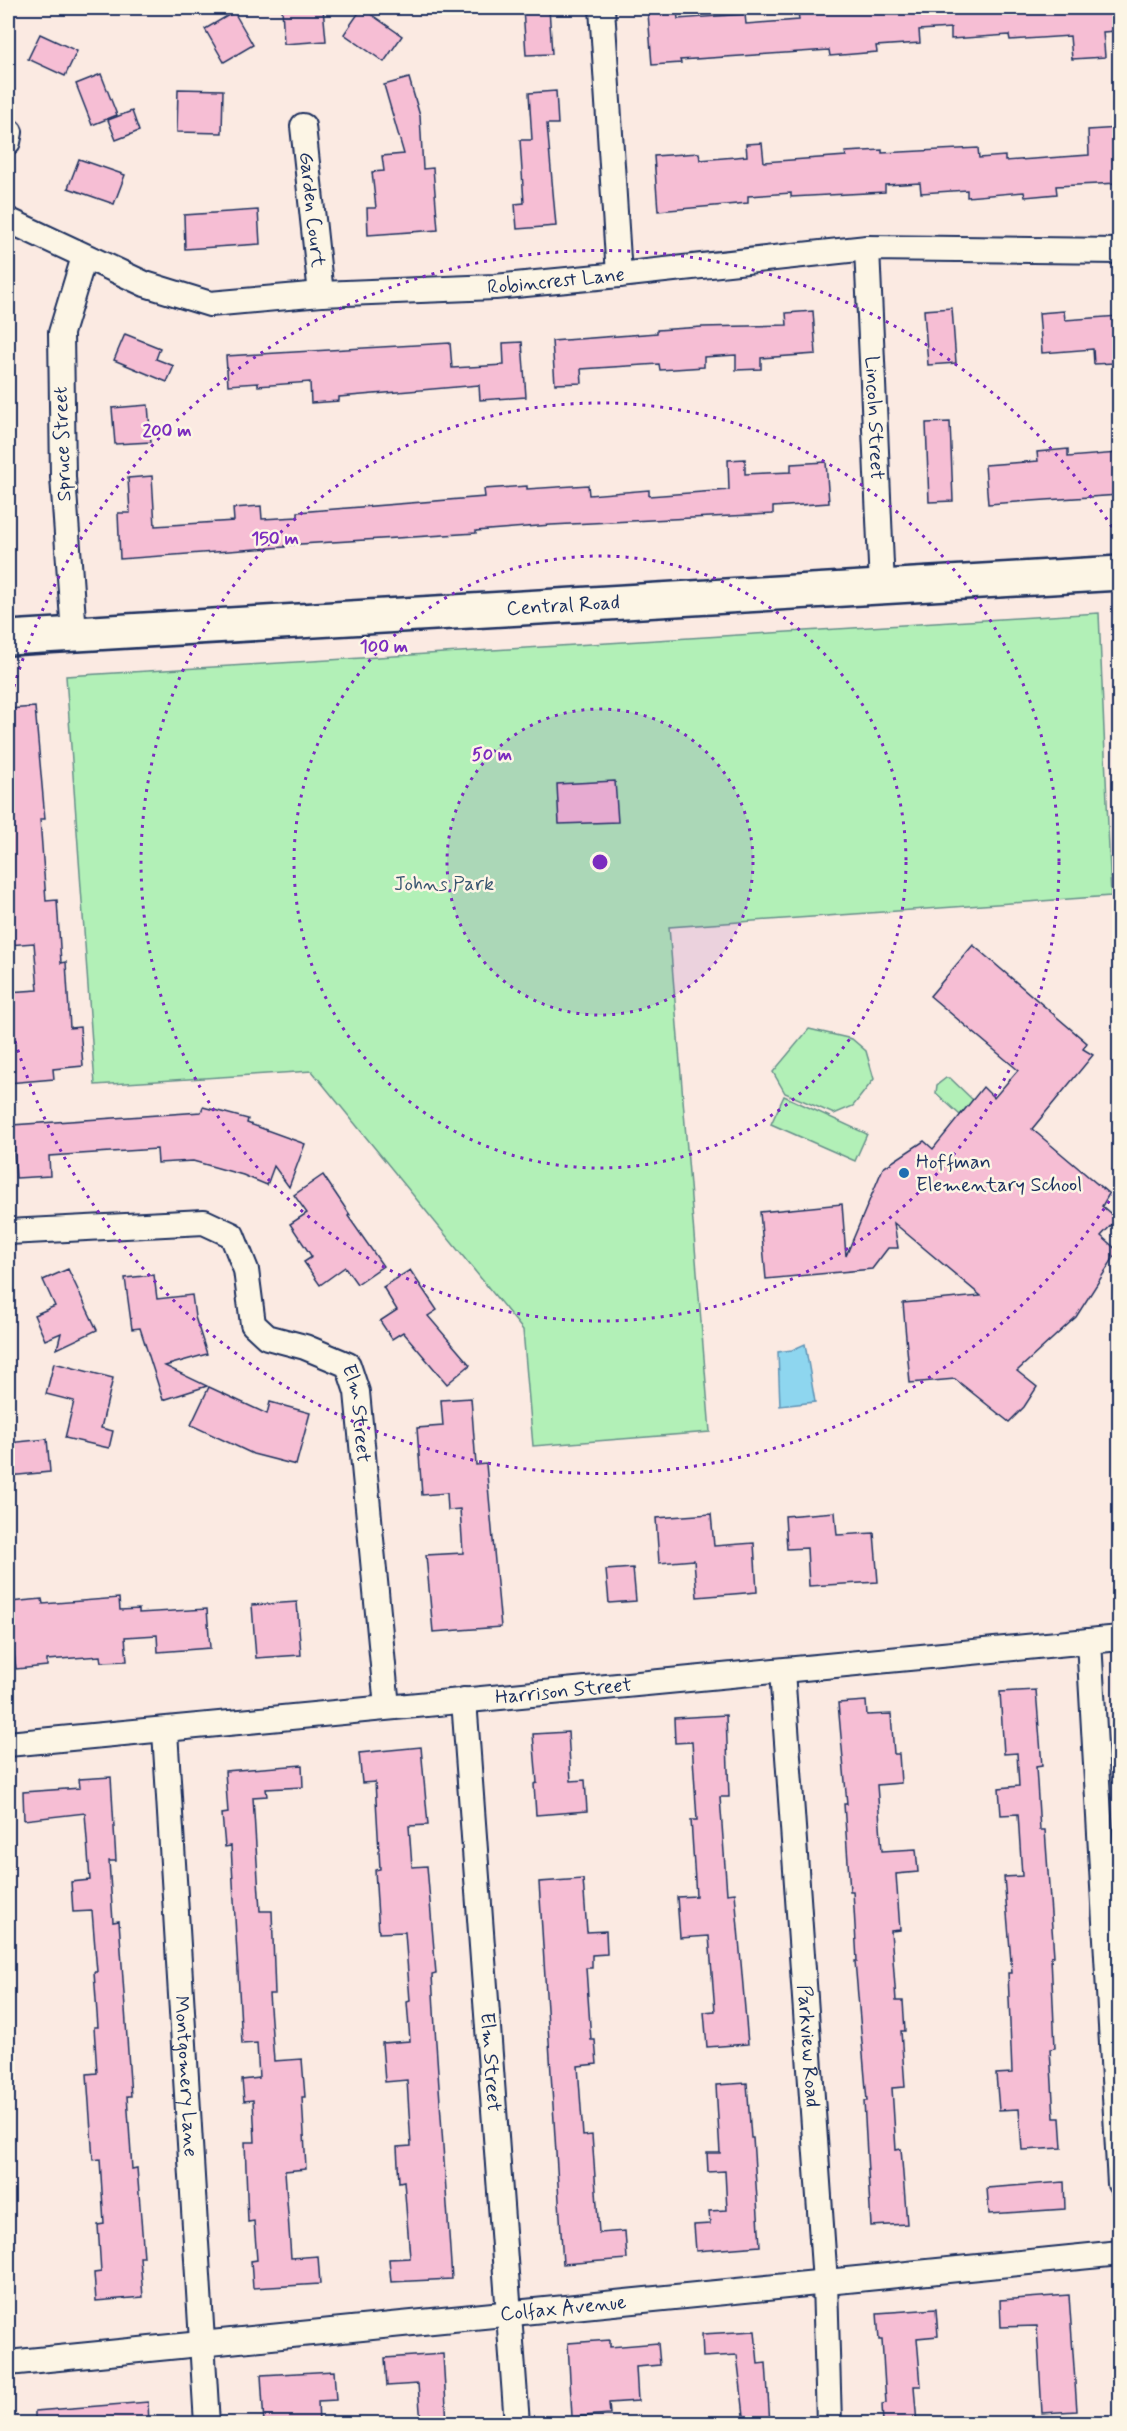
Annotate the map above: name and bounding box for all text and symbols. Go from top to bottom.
street label: Garden Court [292,150,332,269]
street label: Robincrest Lane [487,261,626,301]
street label: Lincoln Street [858,355,891,480]
street label: Spruce Street [47,386,79,502]
text: 200 m [142,419,192,443]
text: 150 m [251,527,299,551]
street label: Central Road [506,589,620,622]
text: 100 m [360,635,408,659]
text: 50 m [472,743,512,767]
centre of rings [590,852,610,872]
park label: Johns Park [394,871,494,898]
place label: Hoffman Elementary School [916,1149,1082,1199]
marker: Hoffman Elementary School [897,1166,911,1180]
street label: Elm Street [335,1361,377,1464]
street label: Harrison Street [494,1671,633,1711]
street label: Parkview Road [791,1984,826,2108]
street label: Montgomery Lane [168,1995,204,2158]
street label: Elm Street [473,2011,508,2113]
street label: Colfax Avenue [499,2288,628,2328]

